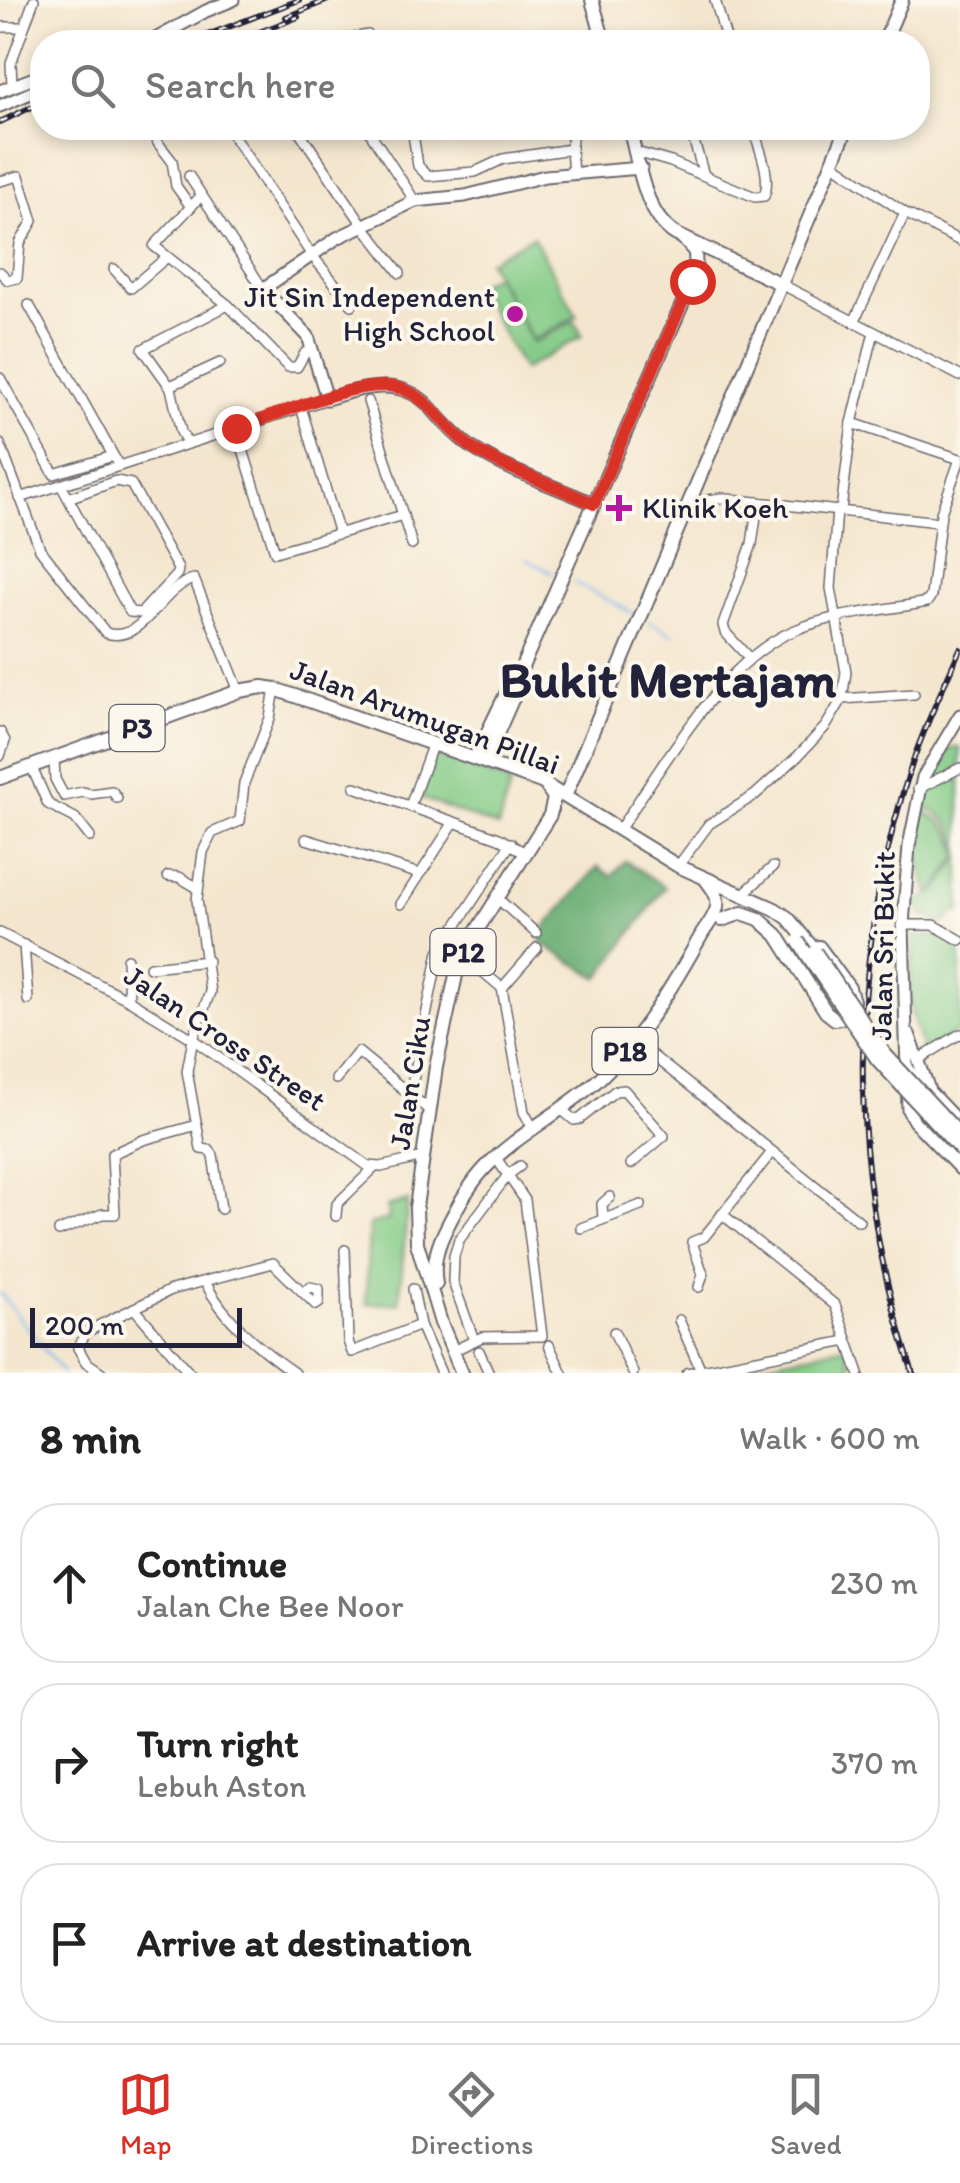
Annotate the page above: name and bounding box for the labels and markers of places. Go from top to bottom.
place label: Jit Sin Independent High School [244,278,496,349]
marker: Jit Sin Independent High School [504,303,526,325]
place label: Klinik Koeh [642,489,788,526]
marker: Klinik Koeh [606,495,632,521]

